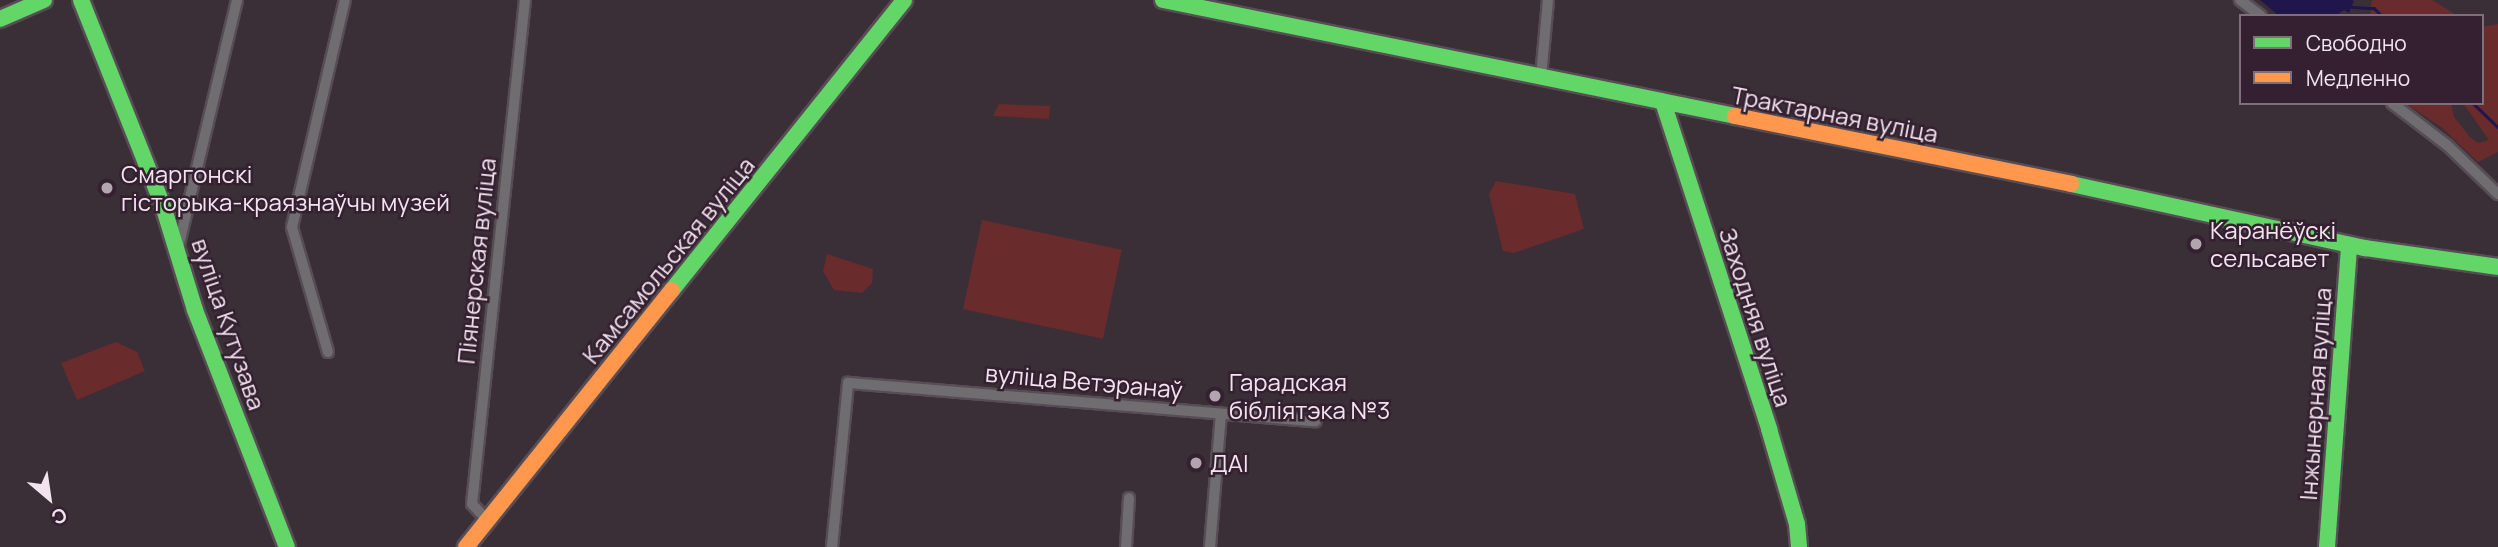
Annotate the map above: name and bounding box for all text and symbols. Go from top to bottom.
legend [2239,14,2484,105]
text: Свободно [2306,29,2407,57]
text: Медленно [2306,64,2410,92]
street label: Трактарная вуліца [1729,80,1941,148]
street label: Камсамольская вуліца [576,151,760,369]
street label: Піянерская вуліца [451,157,501,365]
place label: Смаргонскі гісторыка-краязнаўчы музей [121,160,450,216]
marker: Смаргонскі гісторыка-краязнаўчы музей [99,180,115,196]
place label: Каранёўскі сельсавет [2210,216,2336,272]
street label: Заходняя вуліца [1713,224,1799,410]
street label: вуліца Кутузава [186,234,272,414]
marker: Каранёўскі сельсавет [2188,236,2204,252]
street label: Інжынерная вуліца [2293,287,2337,501]
street label: вуліца Ветэранаў [984,358,1184,404]
place label: Гарадская бібліятэка №3 [1229,368,1390,424]
marker: Гарадская бібліятэка №3 [1207,388,1223,404]
place label: ДАІ [1210,449,1249,477]
marker: ДАІ [1188,455,1204,471]
north arrow [14,463,84,533]
text: С [47,502,72,531]

